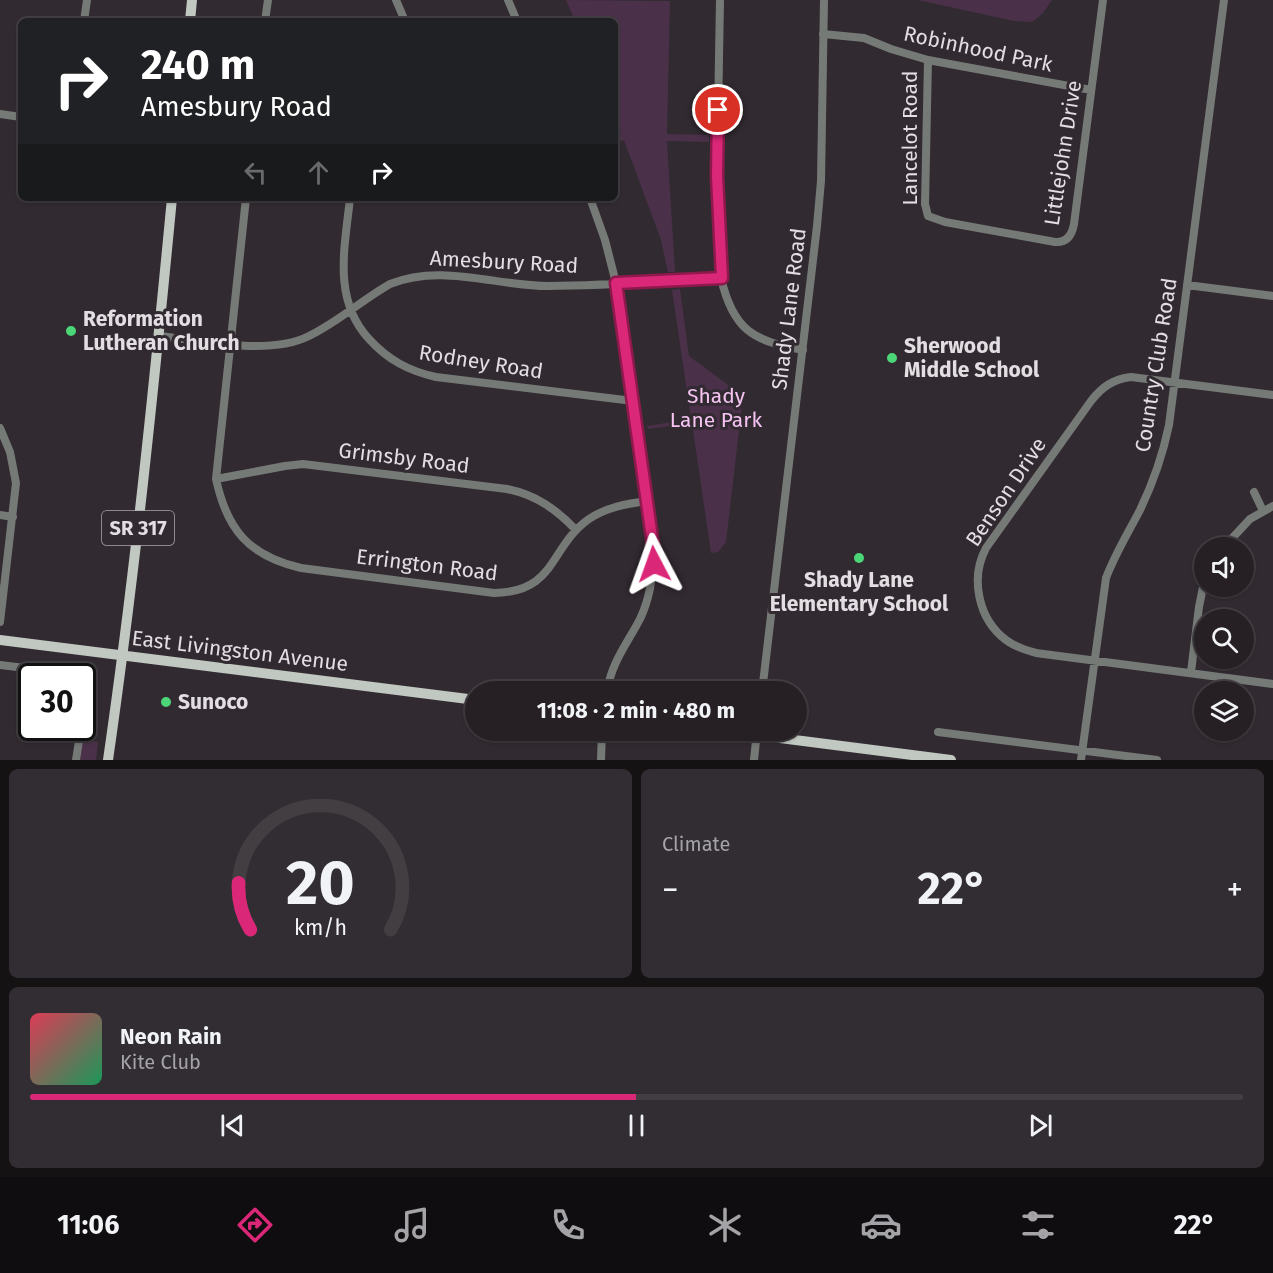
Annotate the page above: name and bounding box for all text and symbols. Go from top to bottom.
street label: Robinhood Park [901,21,1055,78]
text: 240 m [141,40,255,90]
icon: right [42,42,120,120]
street label: Lancelot Road [897,71,923,205]
street label: Littlejohn Drive [1039,79,1087,227]
pin [692,84,743,135]
text: Amesbury Road [141,91,332,123]
icon: arrive [701,93,734,126]
icon: left [239,156,272,189]
icon: ahead [302,156,335,189]
icon: right [365,156,398,189]
street label: Shady Lane Road [766,226,812,392]
street label: Amesbury Road [429,245,579,279]
street label: Country Club Road [1129,276,1183,454]
place label: Reformation Lutheran Church [83,306,240,356]
marker: Reformation Lutheran Church [64,324,78,338]
place label: Sherwood Middle School [904,333,1040,383]
street label: Rodney Road [417,339,545,385]
marker: Sherwood Middle School [885,351,899,365]
park label: Shady Lane Park [670,383,762,433]
street label: Benson Drive [960,433,1052,551]
street label: Grimsby Road [337,437,471,479]
road number: SR 317 [102,511,174,545]
position arrow [622,532,686,596]
map controls [1194,537,1254,741]
button: sound [1194,537,1254,597]
street label: Errington Road [355,543,499,587]
marker: Shady Lane Elementary School [852,551,866,565]
place label: Shady Lane Elementary School [770,567,949,617]
button: search [1194,609,1254,669]
street label: East Livingston Avenue [130,625,350,677]
speed limit sign: 30 [18,663,96,741]
button: layers [1194,681,1254,741]
place label: Sunoco [178,689,248,715]
marker: Sunoco [159,695,173,709]
text: 11:08 · 2 min · 480 m [537,697,735,724]
text: Climate [662,832,730,856]
text: 20 [286,846,355,921]
text: 22° [918,862,988,916]
text: − [662,870,679,910]
text: + [1227,870,1243,910]
text: km/h [294,916,347,942]
text: Neon Rain [120,1023,222,1050]
text: Kite Club [120,1050,201,1074]
icon: previous [216,1109,249,1142]
icon: pause [620,1109,653,1142]
icon: next [1024,1109,1057,1142]
icon: directions [234,1204,276,1246]
icon: music [391,1204,433,1246]
icon: phone [547,1204,589,1246]
icon: climate [704,1204,746,1246]
icon: car [860,1204,902,1246]
icon: filters [1017,1204,1059,1246]
text: 11:06 [57,1209,119,1241]
text: 22° [1174,1209,1216,1241]

